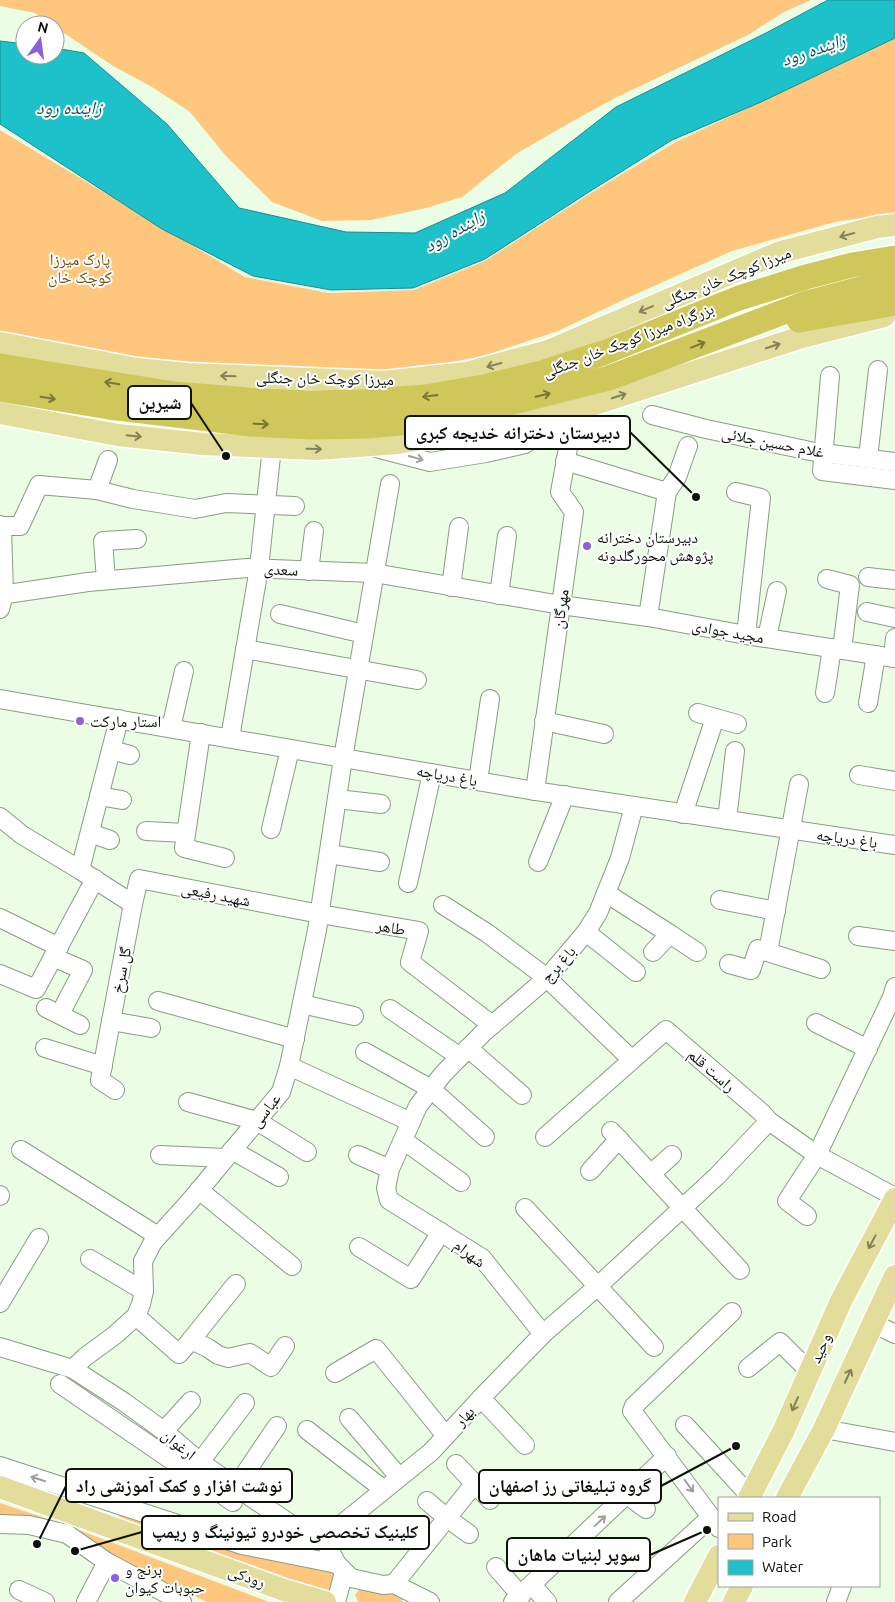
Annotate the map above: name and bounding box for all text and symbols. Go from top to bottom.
north arrow [15,15,65,65]
text: N [36,18,50,36]
water label: زاینده رود [779,28,850,70]
water label: زاینده رود [36,97,104,118]
water label: زاینده رود [421,204,490,256]
one-way arrow [840,231,856,240]
street label: میرزا کوچک خان جنگلی [659,243,794,313]
park label: پارک میرزا کوچک خان [48,250,112,288]
street label: بزرگراه میرزا کوچک خان جنگلی [540,299,717,383]
one-way arrow [639,305,654,315]
one-way arrow [689,340,705,349]
one-way arrow [765,341,781,350]
one-way arrow [487,361,503,371]
street label: میرزا کوچک خان جنگلی [256,368,394,390]
one-way arrow [221,371,237,380]
one-way arrow [104,378,120,388]
callout: شیرین [128,386,191,419]
one-way arrow [535,390,551,399]
one-way arrow [423,391,439,401]
one-way arrow [611,391,627,401]
text: شیرین [138,392,182,414]
one-way arrow [40,393,56,403]
callout: دبیرستان دخترانه خدیجه کبری [405,416,630,449]
one-way arrow [253,420,269,429]
text: دبیرستان دخترانه خدیجه کبری [416,422,620,444]
street label: غلام حسین جلائی [720,423,826,463]
one-way arrow [126,432,142,441]
one-way arrow [305,444,321,453]
one-way arrow [407,454,423,464]
place label: دبیرستان دخترانه پژوهش محورگلدونه [597,528,714,566]
marker: دبیرستان دخترانه پژوهش محورگلدونه [581,540,593,552]
street label: سعدی [263,559,299,581]
street label: مهرگان [548,588,574,630]
street label: مجید جوادی [690,616,765,648]
place label: استار مارکت [90,712,161,731]
marker: استار مارکت [74,715,86,727]
street label: باغ دریاچه [415,761,479,791]
street label: باغ دریاچه [815,825,879,853]
street label: شهید رفیعی [180,878,252,911]
street label: طاهر [374,915,407,939]
street label: باغ برج [537,942,580,987]
street label: گل سرخ [108,945,136,995]
street label: راست قلم [684,1045,739,1097]
street label: عباسی [246,1089,285,1132]
one-way arrow [867,1234,876,1249]
street label: شهرام [450,1235,489,1272]
street label: وحید [805,1330,835,1366]
one-way arrow [844,1369,854,1384]
one-way arrow [790,1396,800,1411]
street label: بهار [450,1402,478,1431]
street label: ارغوان [157,1425,200,1465]
callout: نوشت افزار و کمک آموزشی راد [66,1469,292,1502]
callout: گروه تبلیغاتی رز اصفهان [479,1470,661,1503]
one-way arrow [31,1473,47,1483]
text: نوشت افزار و کمک آموزشی راد [76,1475,282,1497]
text: گروه تبلیغاتی رز اصفهان [489,1475,651,1497]
one-way arrow [684,1479,695,1493]
legend [718,1497,880,1587]
text: Road [762,1508,797,1525]
one-way arrow [593,1515,606,1527]
callout: کلینیک تخصصی خودرو تیونینگ و ریمپ [142,1516,429,1549]
text: کلینیک تخصصی خودرو تیونینگ و ریمپ [152,1521,418,1543]
text: Park [762,1533,792,1550]
callout: سوپر لبنیات ماهان [507,1538,650,1571]
text: سوپر لبنیات ماهان [518,1544,640,1566]
text: Water [762,1558,803,1575]
place label: برنج و حبوبات کیوان [125,1560,205,1598]
street label: رودکی [225,1561,268,1593]
marker: برنج و حبوبات کیوان [109,1572,121,1584]

